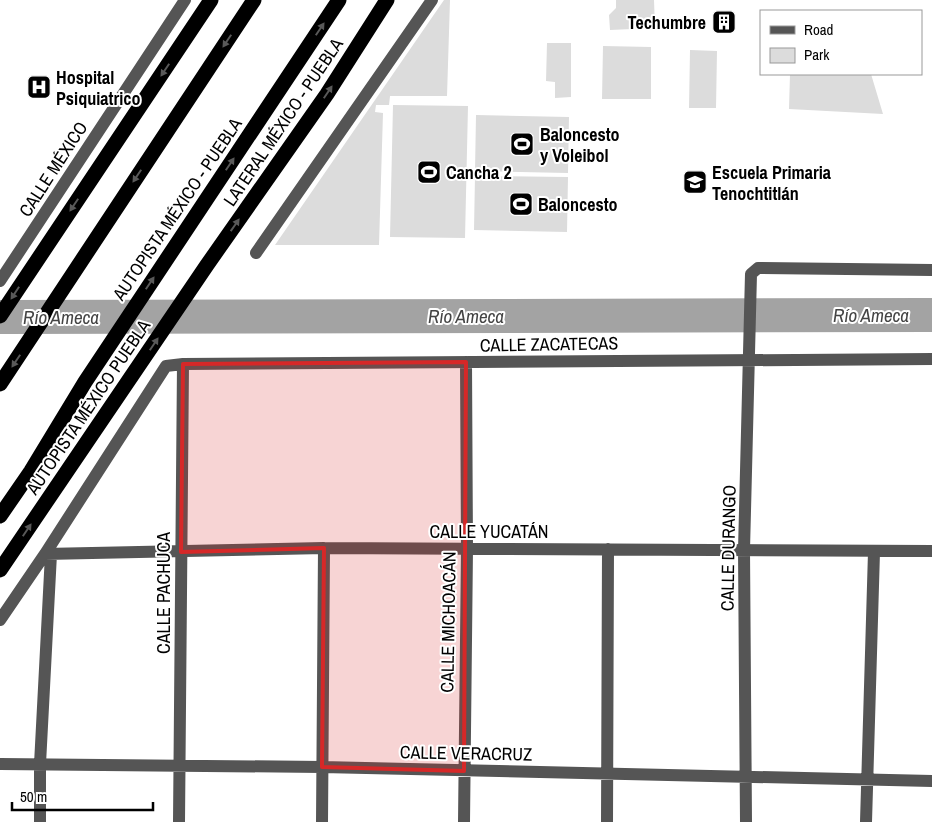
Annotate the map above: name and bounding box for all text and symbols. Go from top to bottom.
building icon: Techumbre [711,9,737,35]
place label: Techumbre [628,10,706,35]
legend [760,10,922,75]
text: Road [804,19,833,40]
one-way arrow [315,22,325,36]
street label: LATERAL MÉXICO - PUEBLA [217,33,349,211]
one-way arrow [222,34,232,47]
text: Park [804,44,830,65]
one-way arrow [160,63,170,76]
place label: Hospital Psiquiatrico [56,65,141,111]
hospital icon: Hospital Psiquiatrico [26,74,52,100]
one-way arrow [323,85,333,99]
street label: AUTOPISTA MÉXICO - PUEBLA [106,113,248,306]
street label: CALLE MÉXICO [13,116,93,222]
place label: Baloncesto y Voleibol [540,122,620,168]
sports icon: Baloncesto y Voleibol [509,131,535,157]
one-way arrow [225,157,234,171]
sports icon: Cancha 2 [416,159,442,185]
place label: Cancha 2 [446,160,512,185]
place label: Escuela Primaria Tenochtitlán [712,160,832,206]
one-way arrow [132,169,142,183]
school or university icon: Escuela Primaria Tenochtitlán [682,169,708,195]
sports icon: Baloncesto [508,191,534,217]
place label: Baloncesto [538,192,618,217]
one-way arrow [69,198,79,211]
one-way arrow [230,218,240,232]
one-way arrow [145,277,155,290]
one-way arrow [10,286,20,300]
water label: Río Ameca [833,302,909,328]
water label: Río Ameca [428,303,504,329]
water label: Río Ameca [23,304,99,330]
street label: AUTOPISTA MÉXICO PUEBLA [19,314,156,500]
street label: CALLE ZACATECAS [480,330,619,358]
one-way arrow [149,337,158,351]
one-way arrow [11,354,21,367]
street label: CALLE DURANGO [714,485,742,611]
street label: CALLE YUCATÁN [430,519,548,544]
one-way arrow [22,523,32,537]
street label: CALLE PACHUCA [151,532,176,654]
street label: CALLE MICHOACÁN [434,551,462,693]
street label: CALLE VERACRUZ [400,739,532,767]
scale bar [12,780,154,812]
text: 50 m [20,786,47,807]

